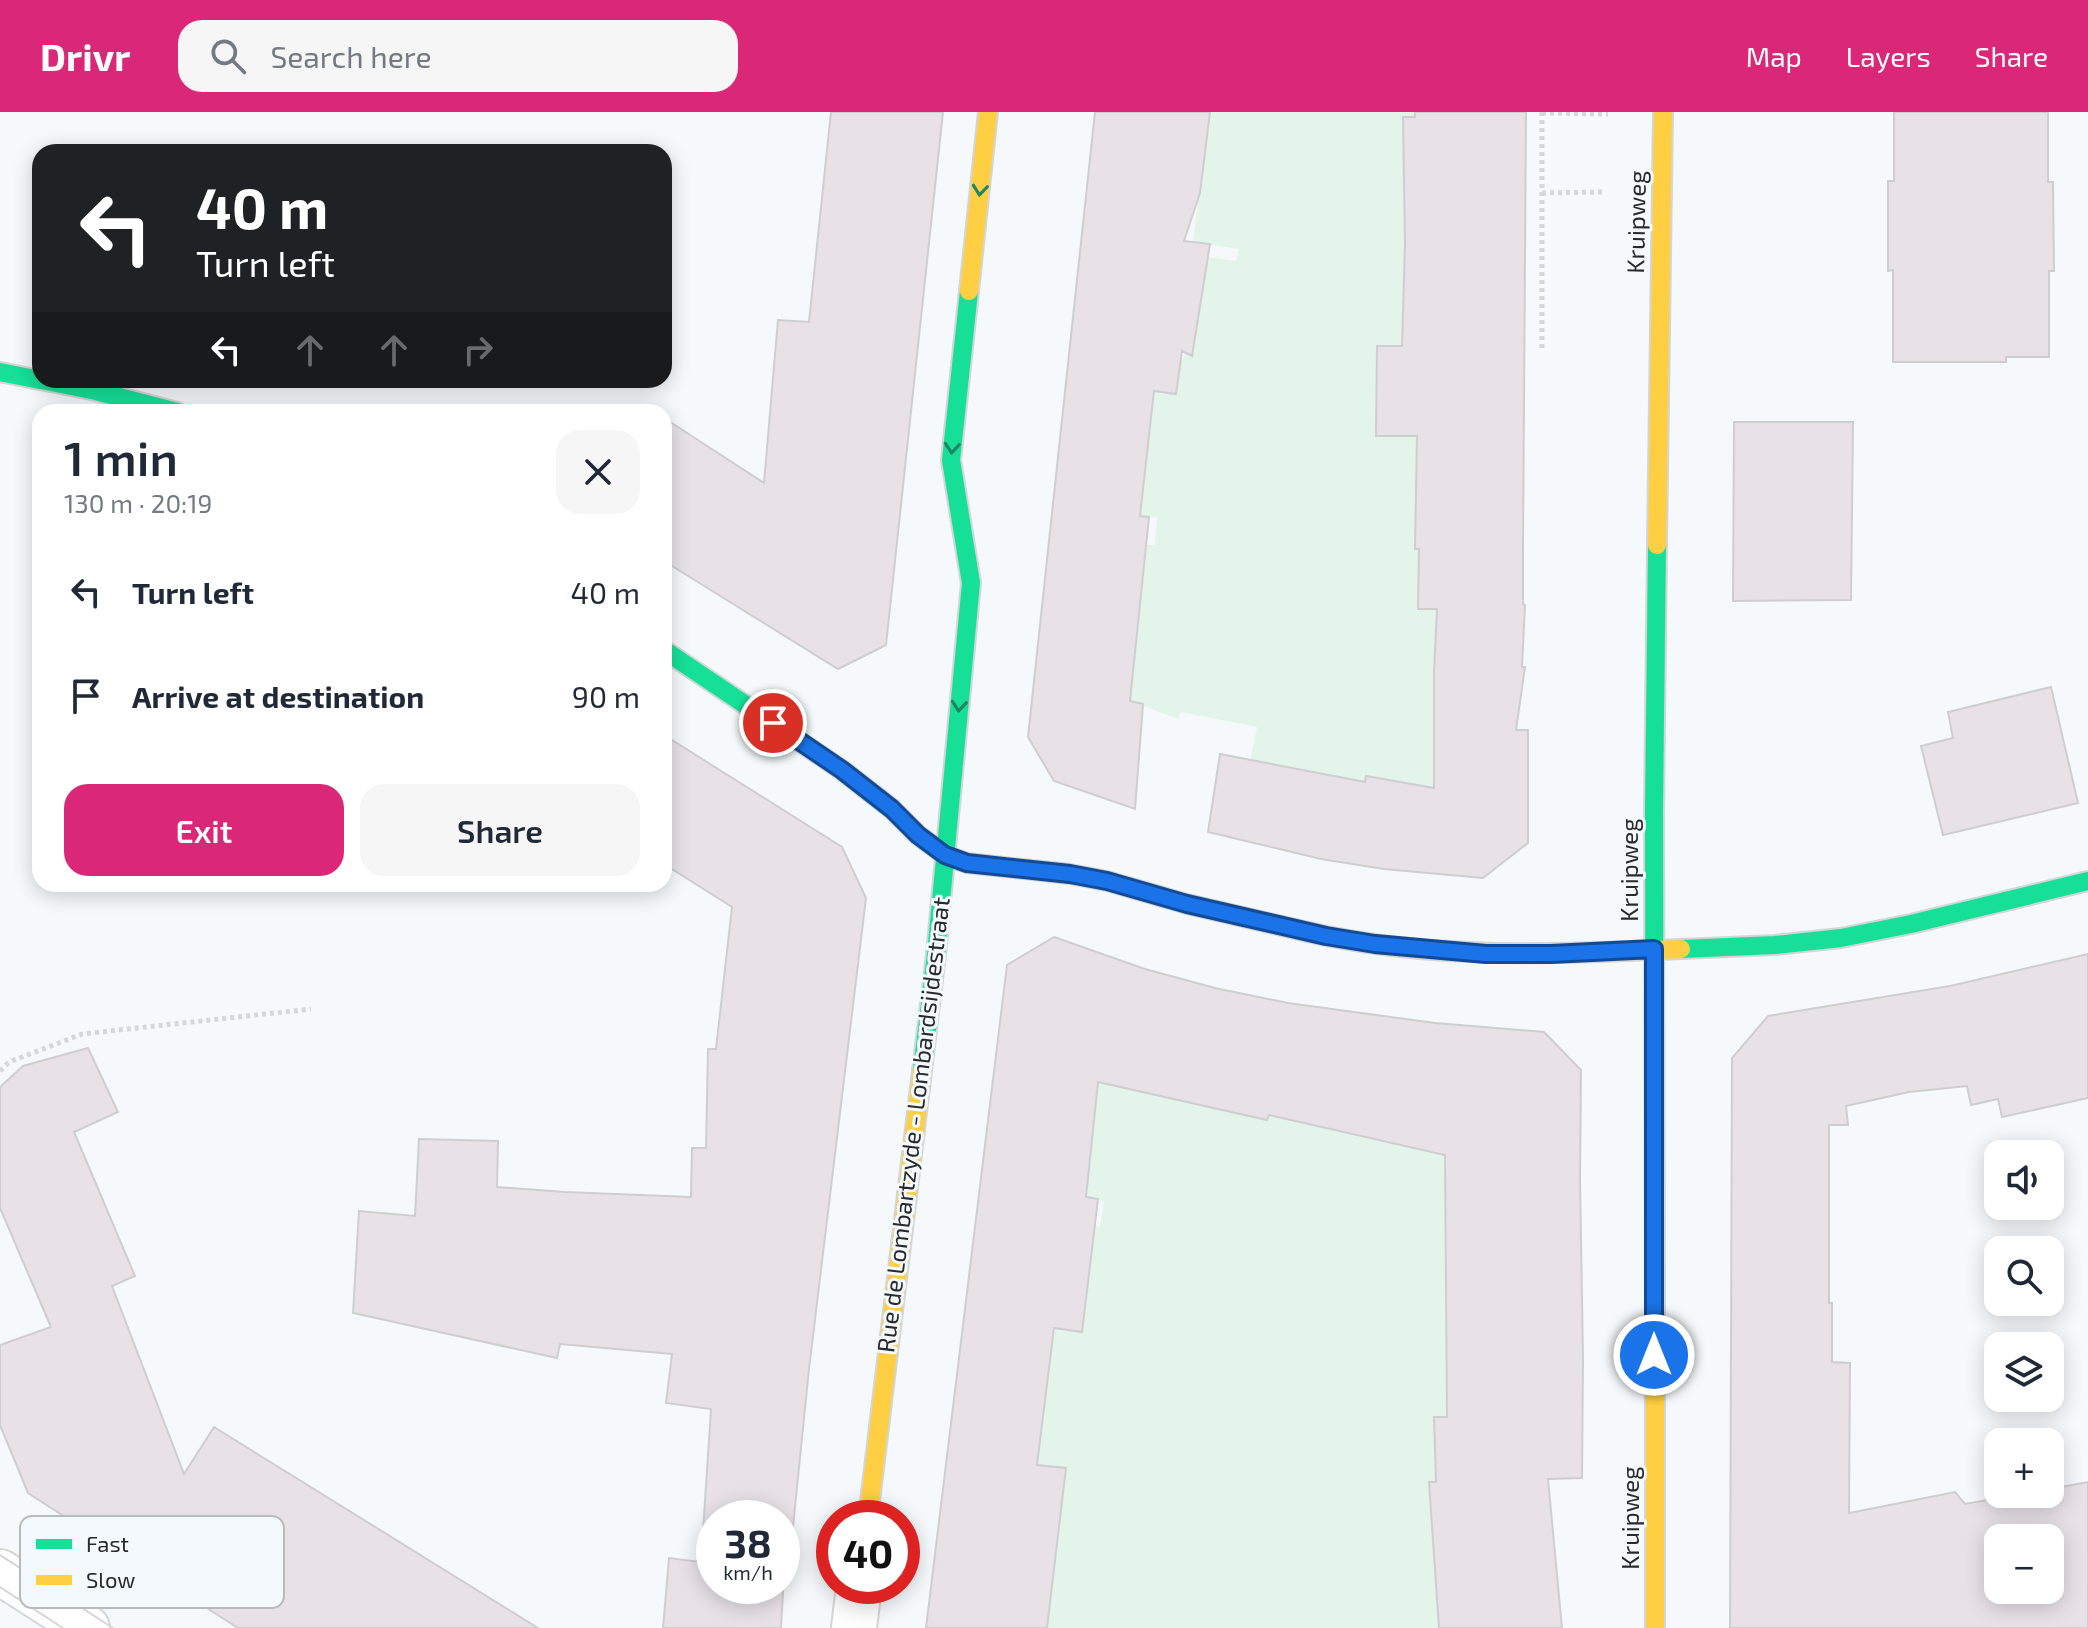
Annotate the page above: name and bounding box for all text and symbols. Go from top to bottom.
search box [178,20,738,92]
text: Drivr [40,33,130,79]
icon: search [206,34,250,78]
text: Search here [270,38,432,74]
text: Map [1746,39,1802,73]
text: Layers [1846,39,1931,73]
text: Share [1975,39,2048,73]
street label: Kruipweg [1620,170,1651,274]
text: 40 m [196,173,328,240]
icon: left [64,176,168,280]
one-way arrow [971,183,988,196]
text: Turn left [196,241,335,284]
icon: left [204,328,248,372]
icon: ahead [288,328,332,372]
icon: ahead [372,328,416,372]
icon: right [456,328,500,372]
text: 1 min [64,428,178,486]
button: close [556,430,640,514]
one-way arrow [944,442,961,455]
text: 130 m · 20:19 [64,487,212,518]
icon: left [64,570,108,614]
text: Turn left [132,574,254,610]
text: 40 m [570,574,640,610]
icon: arrive [64,674,108,718]
text: Arrive at destination [132,678,424,714]
text: 90 m [572,678,640,714]
pin [739,689,807,757]
one-way arrow [950,700,967,713]
icon: arrive [751,701,795,745]
button: Exit [64,784,344,876]
button: Share [360,784,640,876]
street label: Kruipweg [1614,818,1643,922]
street label: Rue de Lombartzyde - Lombardsijdestraat [870,896,955,1354]
map controls [1984,1140,2064,1604]
button: sound [1984,1140,2064,1220]
button: search [1984,1236,2064,1316]
position arrow [1612,1313,1696,1397]
button: layers [1984,1332,2064,1412]
button: + [1984,1428,2064,1508]
street label: Kruipweg [1615,1466,1644,1570]
speed limit sign: 40 [816,1500,920,1604]
legend [20,1516,284,1608]
text: 38 [724,1518,772,1566]
button: − [1984,1524,2064,1604]
text: Fast [86,1530,129,1556]
text: km/h [723,1560,773,1584]
text: Slow [86,1566,135,1592]

